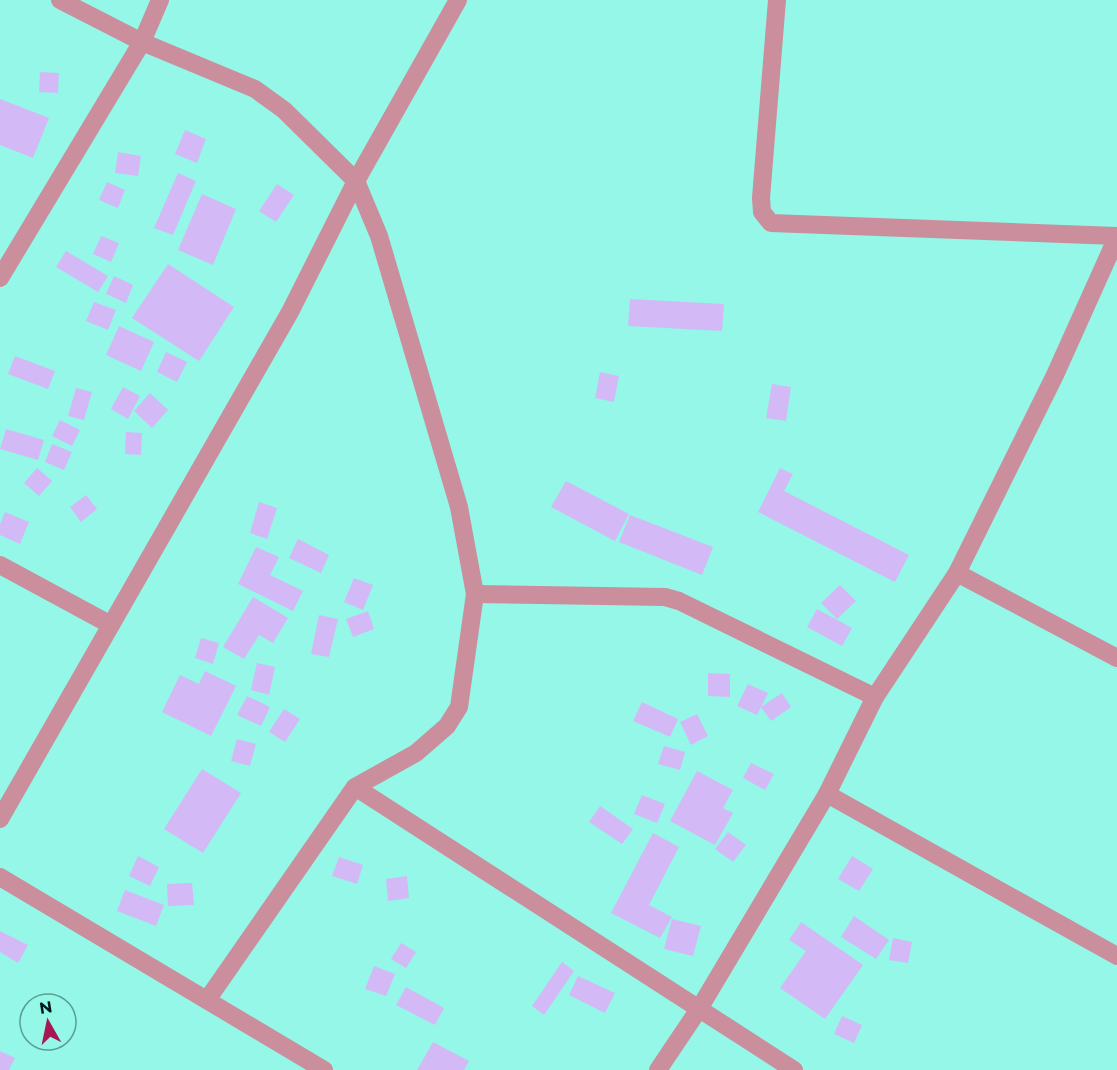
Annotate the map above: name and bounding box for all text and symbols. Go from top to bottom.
north arrow [18,992,78,1052]
text: N [38,997,54,1018]

